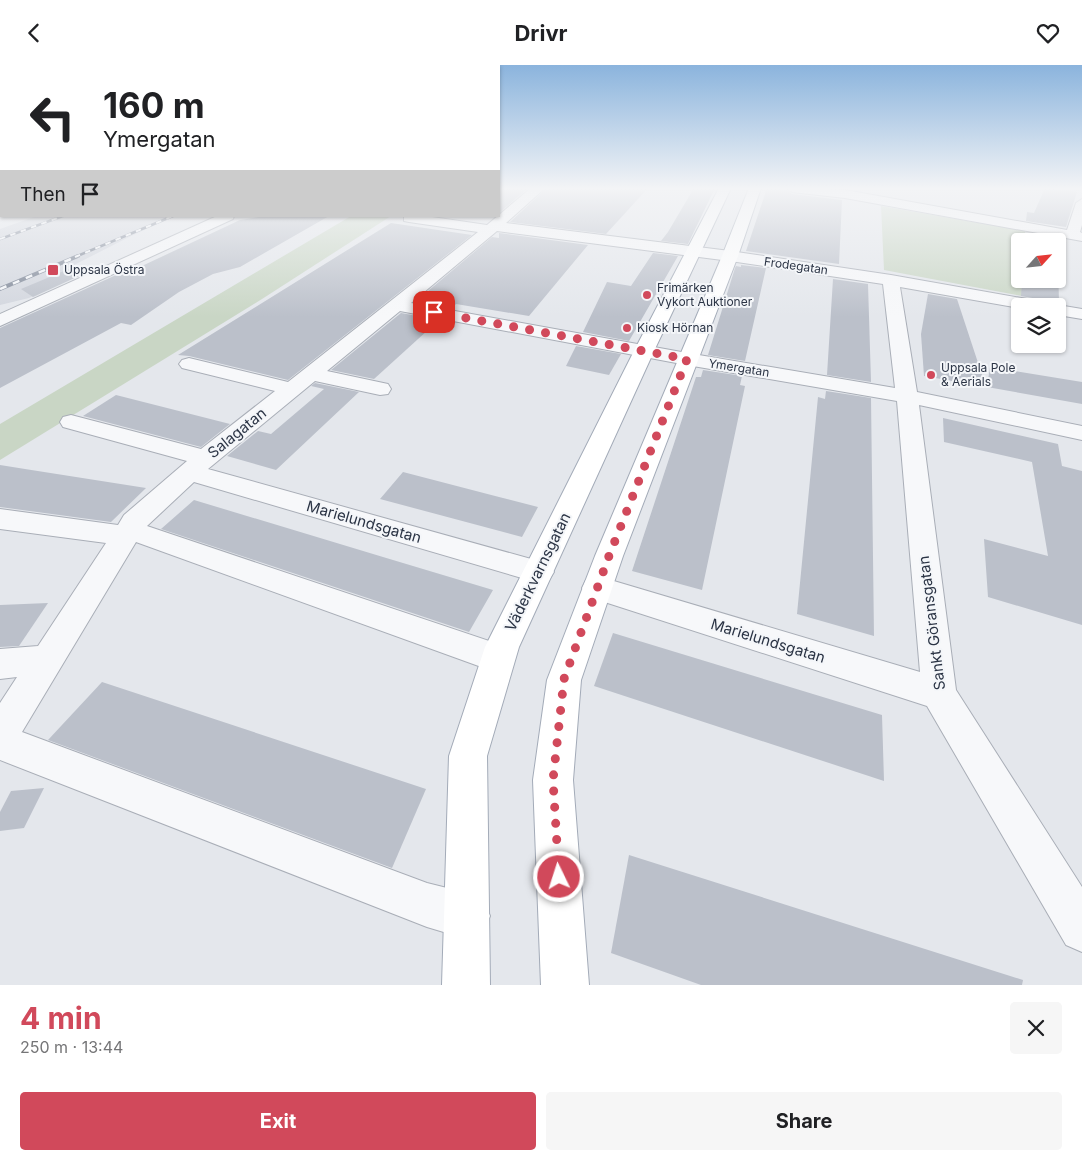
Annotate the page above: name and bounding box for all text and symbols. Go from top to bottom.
icon: back [20,19,48,47]
icon: heart [1034,19,1062,47]
text: Drivr [514,20,568,46]
text: 160 m [103,84,205,126]
icon: left [20,85,85,150]
text: Ymergatan [103,126,216,152]
icon: arrive [76,180,104,208]
text: Then [20,183,66,206]
north arrow [1011,233,1066,287]
map controls [1011,233,1066,353]
street label: Frodegatan [763,254,829,277]
place label: Uppsala Östra [64,262,144,277]
marker: Uppsala Östra [46,263,60,277]
place label: Frimärken Vykort Auktioner [657,280,753,309]
marker: Frimärken Vykort Auktioner [641,289,653,301]
pin [413,291,455,333]
icon: arrive [420,298,448,326]
button: layers [1011,298,1066,353]
place label: Kiosk Hörnan [637,320,713,335]
marker: Kiosk Hörnan [621,322,633,334]
street label: Ymergatan [708,355,771,380]
place label: Uppsala Pole & Aerials [941,360,1015,389]
marker: Uppsala Pole & Aerials [925,369,937,381]
street label: Salagatan [204,403,270,462]
street label: Marielundsgatan [305,496,424,547]
street label: Väderkvarnsgatan [501,509,574,634]
street label: Sankt Göransgatan [914,555,949,691]
street label: Marielundsgatan [709,614,828,667]
position arrow [532,850,584,902]
text: 4 min [20,1000,102,1036]
button: close [1010,1002,1062,1054]
text: 250 m · 13:44 [20,1037,123,1057]
button: Exit [20,1092,536,1150]
button: Share [546,1092,1062,1150]

